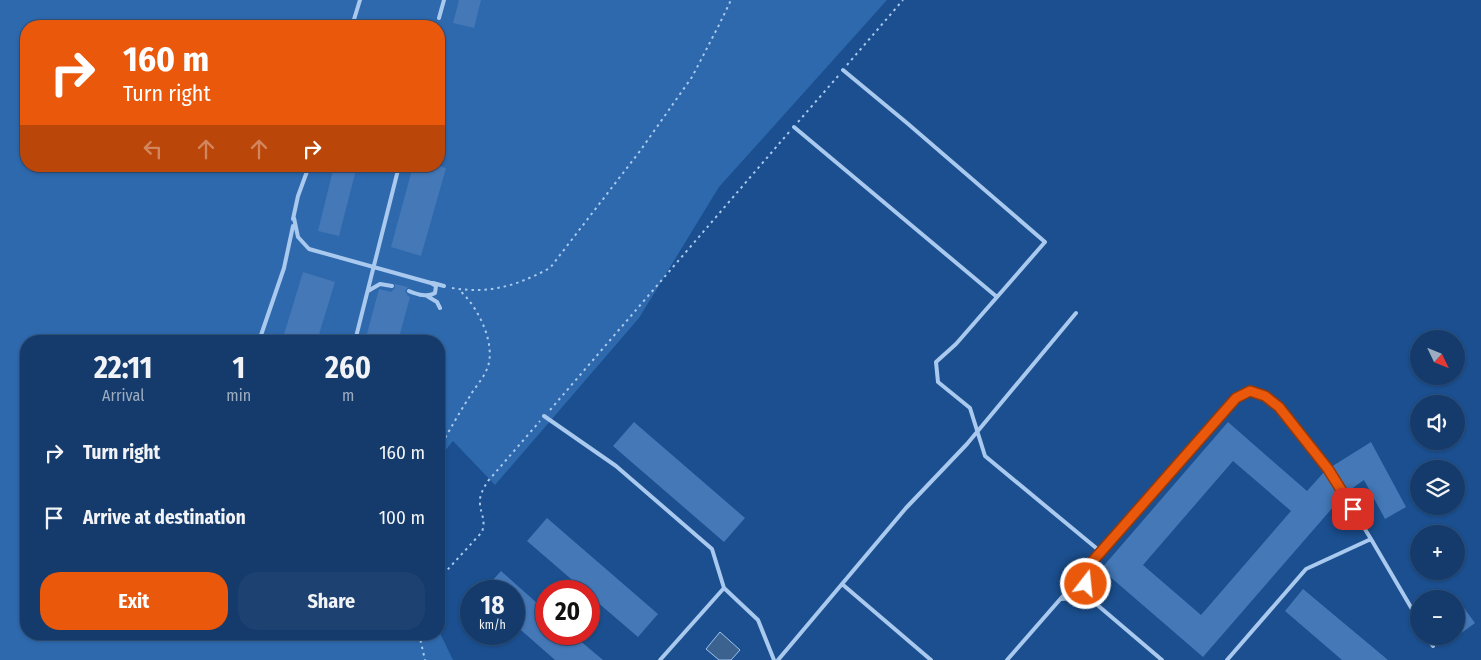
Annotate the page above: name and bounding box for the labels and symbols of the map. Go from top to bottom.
north arrow [1410,330,1465,385]
pin [1332,488,1374,530]
position arrow [1059,557,1111,609]
speed limit sign: 20 [535,580,600,645]

